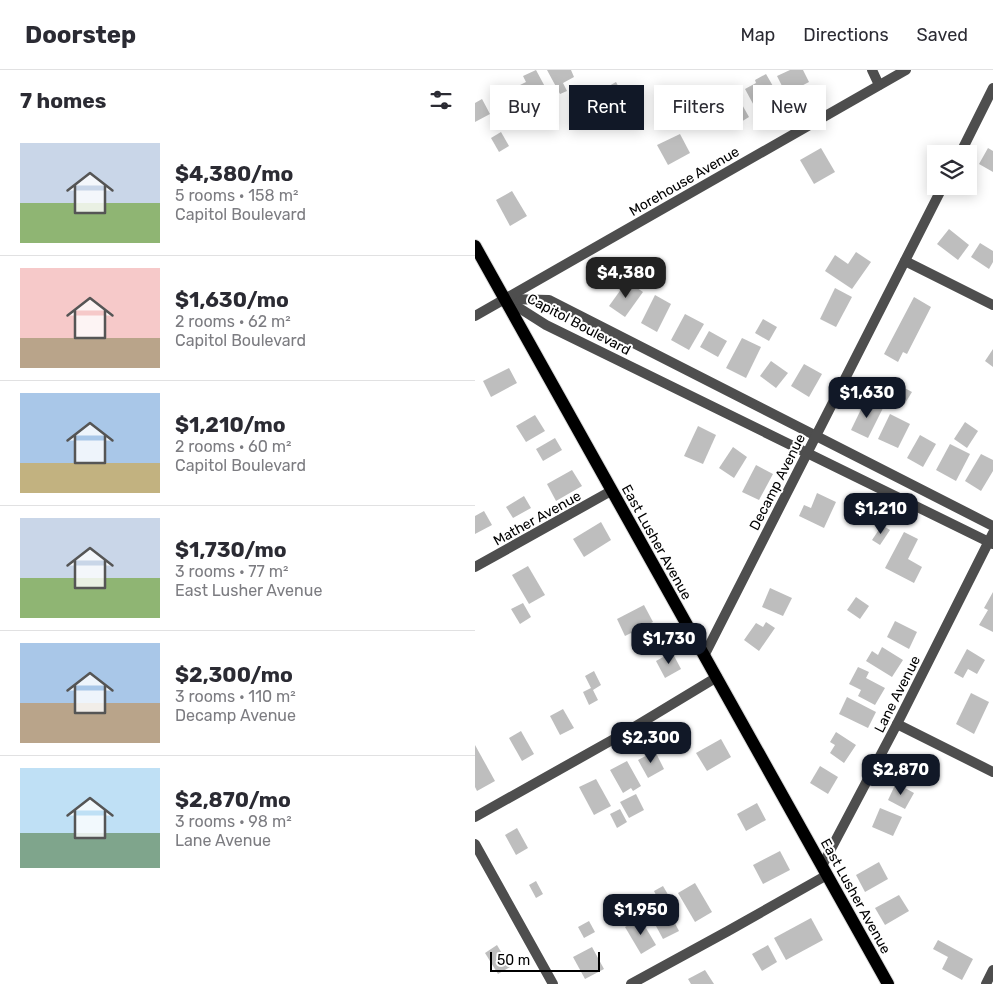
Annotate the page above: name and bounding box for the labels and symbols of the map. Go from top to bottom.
street label: Morehouse Avenue [626,143,742,220]
pin: $4,380 [585,256,667,299]
street label: Capitol Boulevard [524,290,633,359]
pin: $1,630 [826,376,908,419]
street label: Decamp Avenue [746,431,809,533]
street label: East Lusher Avenue [618,482,695,603]
street label: Mather Avenue [490,487,584,550]
pin: $1,210 [840,492,922,535]
pin: $1,730 [628,622,710,665]
street label: Lane Avenue [871,653,924,736]
pin: $2,300 [610,722,692,764]
pin: $2,870 [860,754,942,796]
street label: East Lusher Avenue [817,836,894,957]
pin: $1,950 [600,894,682,936]
scale bar [490,949,600,972]

